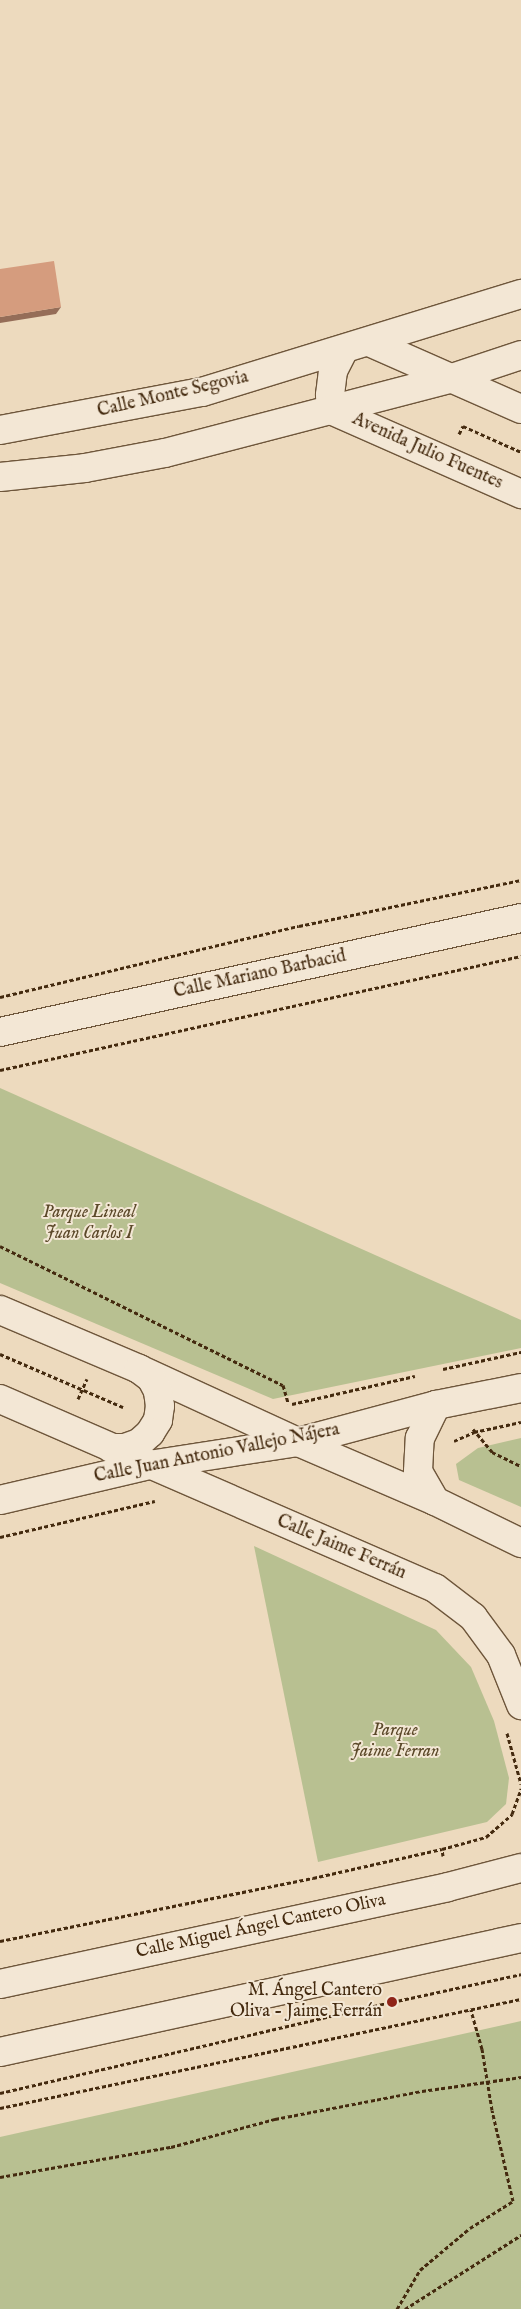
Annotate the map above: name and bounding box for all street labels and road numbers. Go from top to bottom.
street label: Calle Monte Segovia [95,367,251,423]
street label: Avenida Julio Fuentes [348,409,506,495]
street label: Calle Mariano Barbacid [172,946,348,1004]
street label: Calle Juan Antonio Vallejo Nájera [92,1420,342,1488]
street label: Calle Jaime Ferrán [273,1511,409,1585]
street label: Calle Miguel Ángel Cantero Oliva [134,1890,388,1964]

